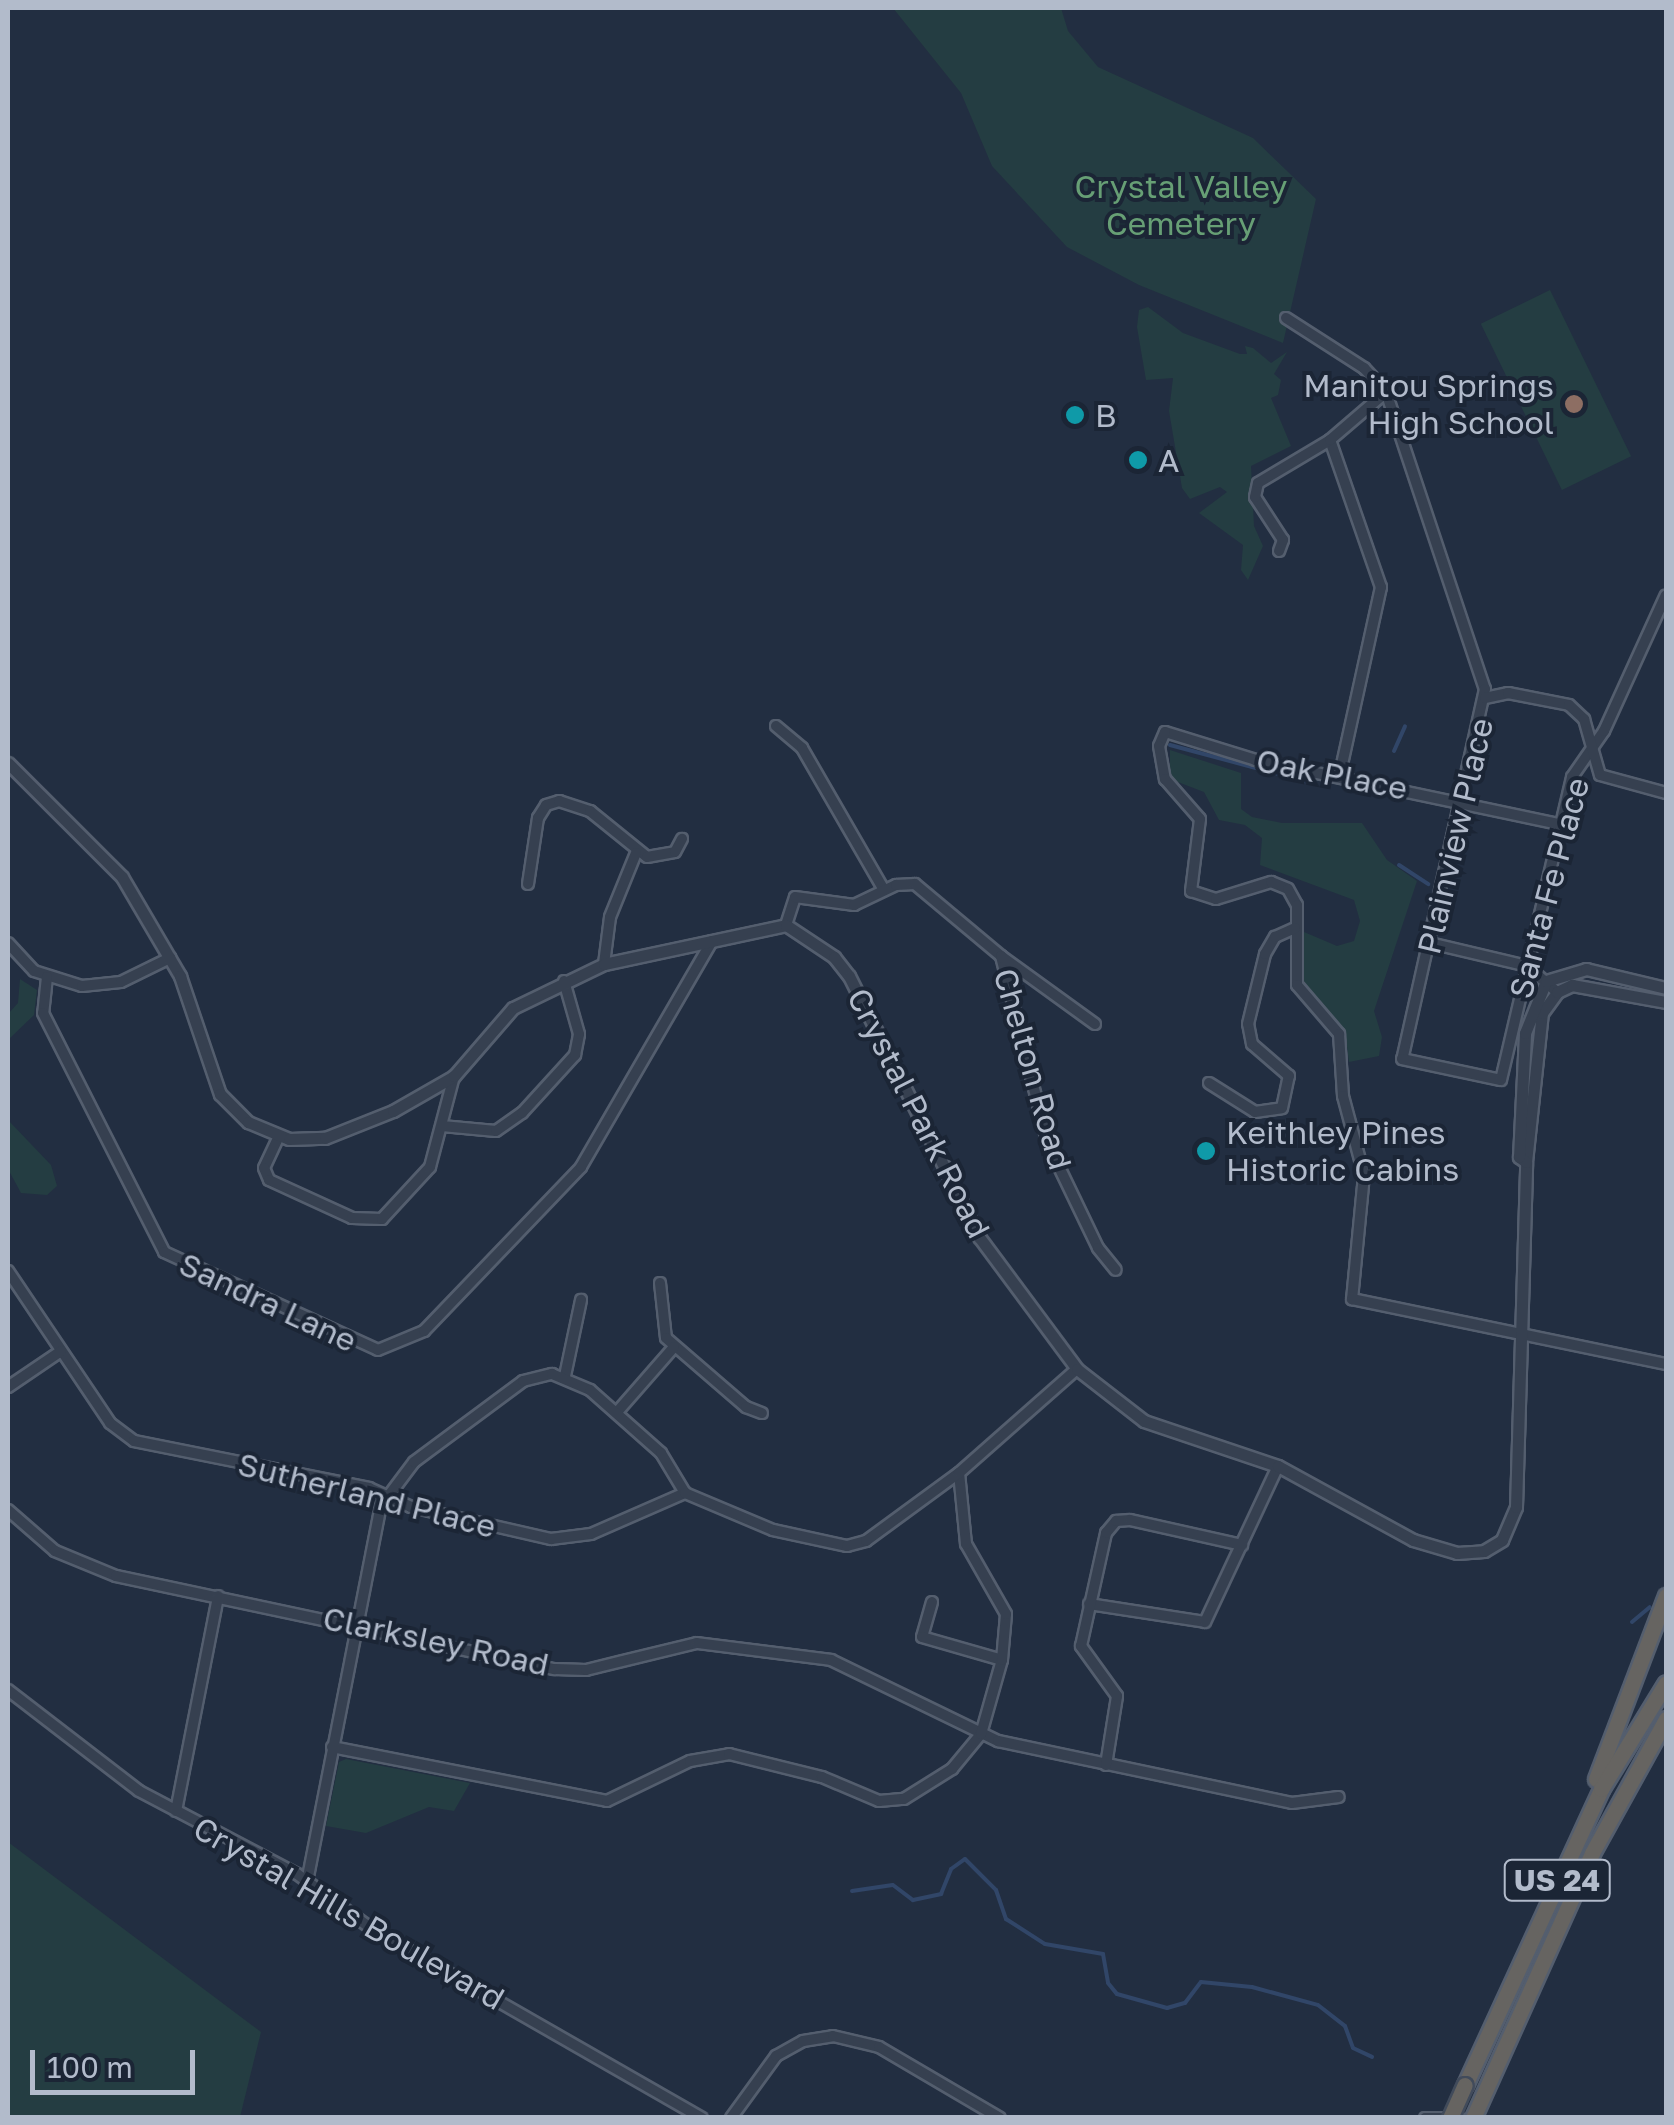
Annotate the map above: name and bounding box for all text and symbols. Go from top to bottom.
park label: Crystal Valley Cemetery [1075,168,1287,243]
place label: Manitou Springs High School [1303,367,1554,442]
marker: Manitou Springs High School [1563,393,1585,415]
place label: B [1095,396,1116,434]
marker: B [1064,404,1086,426]
place label: A [1158,441,1179,479]
marker: A [1127,449,1149,471]
street label: Plainview Place [1409,714,1501,958]
street label: Oak Place [1253,741,1411,807]
street label: Santa Fe Place [1501,773,1597,1003]
street label: Chelton Road [986,964,1080,1174]
street label: Crystal Park Road [839,982,999,1244]
place label: Keithley Pines Historic Cabins [1226,1114,1459,1189]
marker: Keithley Pines Historic Cabins [1195,1140,1217,1162]
street label: Sandra Lane [173,1244,363,1360]
street label: Sutherland Place [234,1444,500,1546]
street label: Clarksley Road [320,1598,552,1684]
street label: Crystal Hills Boulevard [187,1808,511,2018]
road number: US 24 [1502,1855,1612,1905]
scale bar [35,2030,200,2092]
text: 100 m [47,2049,133,2085]

